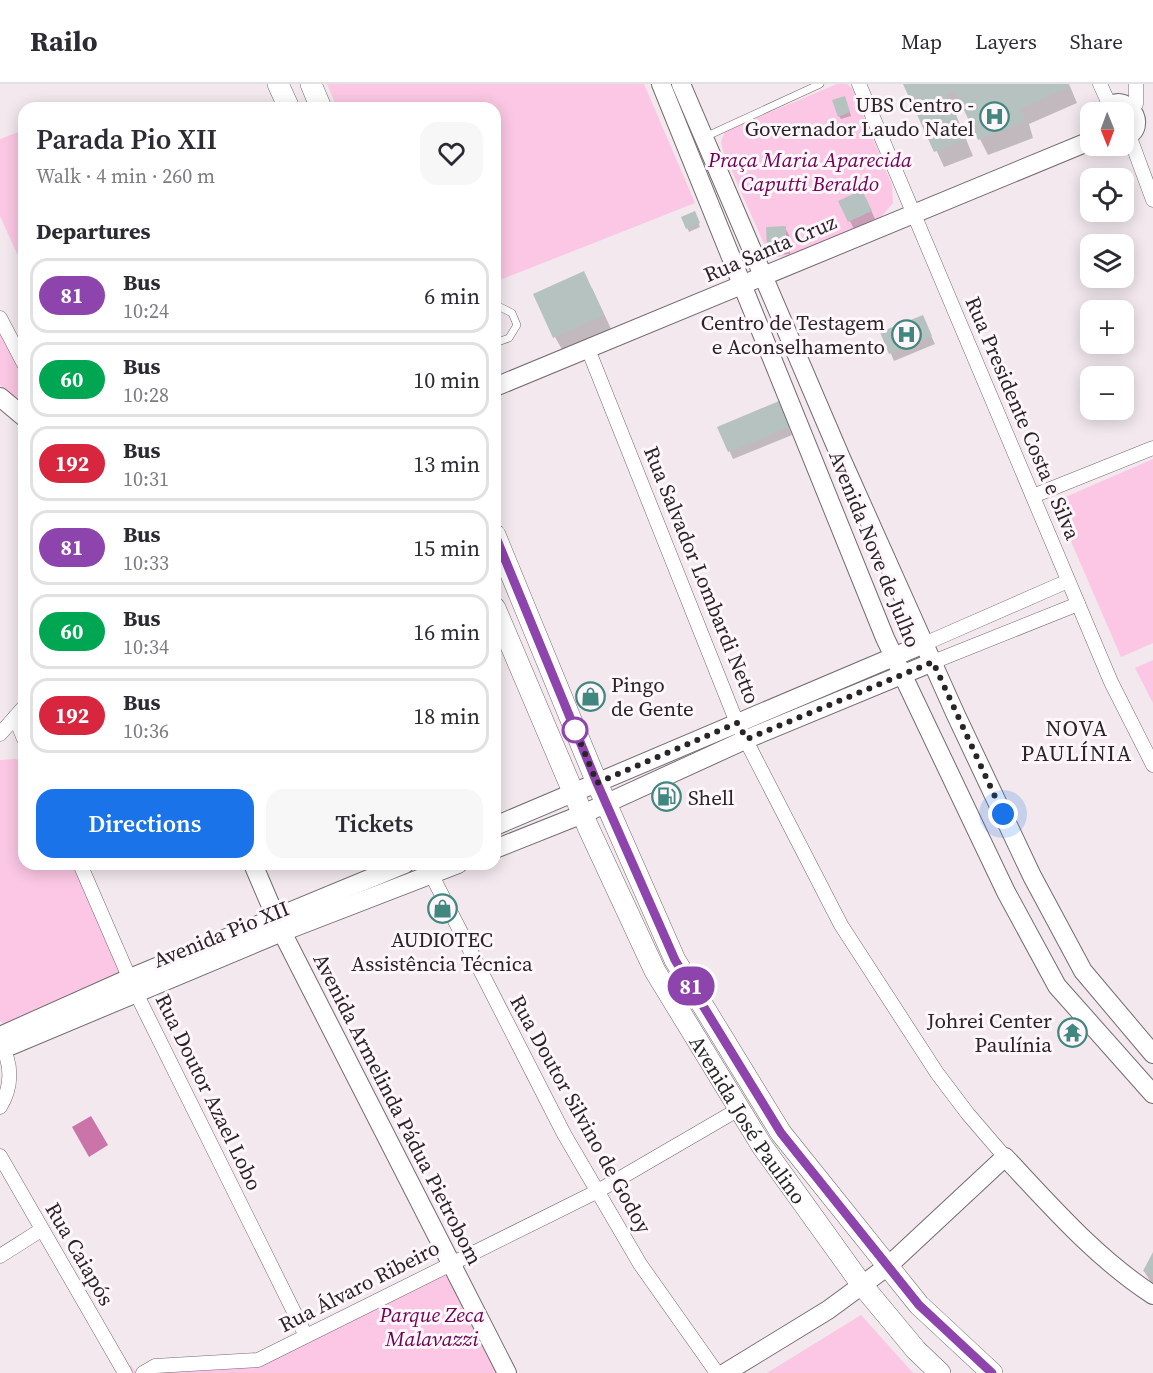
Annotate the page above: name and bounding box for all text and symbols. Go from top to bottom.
text: Railo [30,22,98,60]
text: Map [901,27,942,56]
text: Layers [975,27,1037,56]
text: Share [1070,27,1123,56]
place label: UBS Centro - Governador Laudo Natel [745,90,974,143]
hospital icon: UBS Centro - Governador Laudo Natel [979,100,1011,132]
north arrow [1080,102,1134,156]
map controls [1080,102,1134,420]
text: Parada Pio XII [36,120,217,158]
button: heart [420,122,483,185]
park label: Praça Maria Aparecida Caputti Beraldo [707,145,912,198]
text: Walk · 4 min · 260 m [36,162,215,190]
button: locate [1080,168,1134,222]
street label: Rua Santa Cruz [699,207,841,289]
text: Departures [36,216,150,246]
button: layers [1080,234,1134,288]
text: Bus [123,267,160,297]
text: 81 [61,281,83,310]
text: 6 min [424,281,480,311]
street label: Rua Presidente Costa e Silva [959,292,1088,544]
text: 10:24 [123,297,169,325]
button: + [1080,300,1134,354]
place label: Centro de Testagem e Aconselhamento [701,308,885,361]
hospital icon: Centro de Testagem e Aconselhamento [890,318,922,350]
text: Bus [123,351,160,381]
text: 60 [61,365,83,394]
text: 10 min [413,365,480,395]
button: − [1080,366,1134,420]
text: 10:28 [123,381,169,409]
text: Bus [123,435,160,465]
street label: Rua Salvador Lombardi Netto [637,442,767,708]
street label: Avenida Nove de Julho [822,446,928,652]
text: 192 [55,449,89,478]
text: 13 min [413,449,480,479]
text: 10:31 [123,465,169,493]
text: Bus [123,519,160,549]
text: 81 [61,533,83,562]
text: 15 min [413,533,480,563]
text: 10:33 [123,549,169,577]
text: Bus [123,603,160,633]
text: 60 [61,617,83,646]
text: 16 min [413,617,480,647]
text: 10:34 [123,633,169,661]
place label: Pingo de Gente [611,670,694,723]
shop icon: Pingo de Gente [574,680,606,712]
text: Bus [123,687,160,717]
text: 192 [55,701,89,730]
text: 18 min [413,701,480,731]
district label: NOVA PAULÍNIA [1021,713,1133,768]
text: 10:36 [123,717,169,745]
unlabelled marker [562,717,588,743]
fuel station icon: Shell [651,781,683,813]
place label: Shell [688,783,734,812]
button: Directions [36,789,254,858]
button: Tickets [266,789,483,858]
your location [988,799,1018,829]
shop icon: AUDIOTEC Assistência Técnica [426,892,458,924]
street label: Avenida Pio XII [149,894,293,974]
place label: AUDIOTEC Assistência Técnica [351,925,533,978]
street label: Avenida Armelinda Pádua Pietrobom [307,948,490,1270]
line badge: 81 [664,966,718,1006]
text: 81 [680,972,702,1001]
street label: Rua Doutor Azael Lobo [149,989,269,1195]
street label: Rua Doutor Silvino de Godoy [503,990,659,1239]
place label: Johrei Center Paulínia [926,1006,1052,1059]
temple icon: Johrei Center Paulínia [1057,1016,1089,1048]
street label: Avenida José Paulino [683,1029,813,1210]
street label: Rua Caiapós [39,1197,121,1311]
street label: Rua Álvaro Ribeiro [274,1233,444,1339]
park label: Parque Zeca Malavazzi [379,1300,484,1353]

